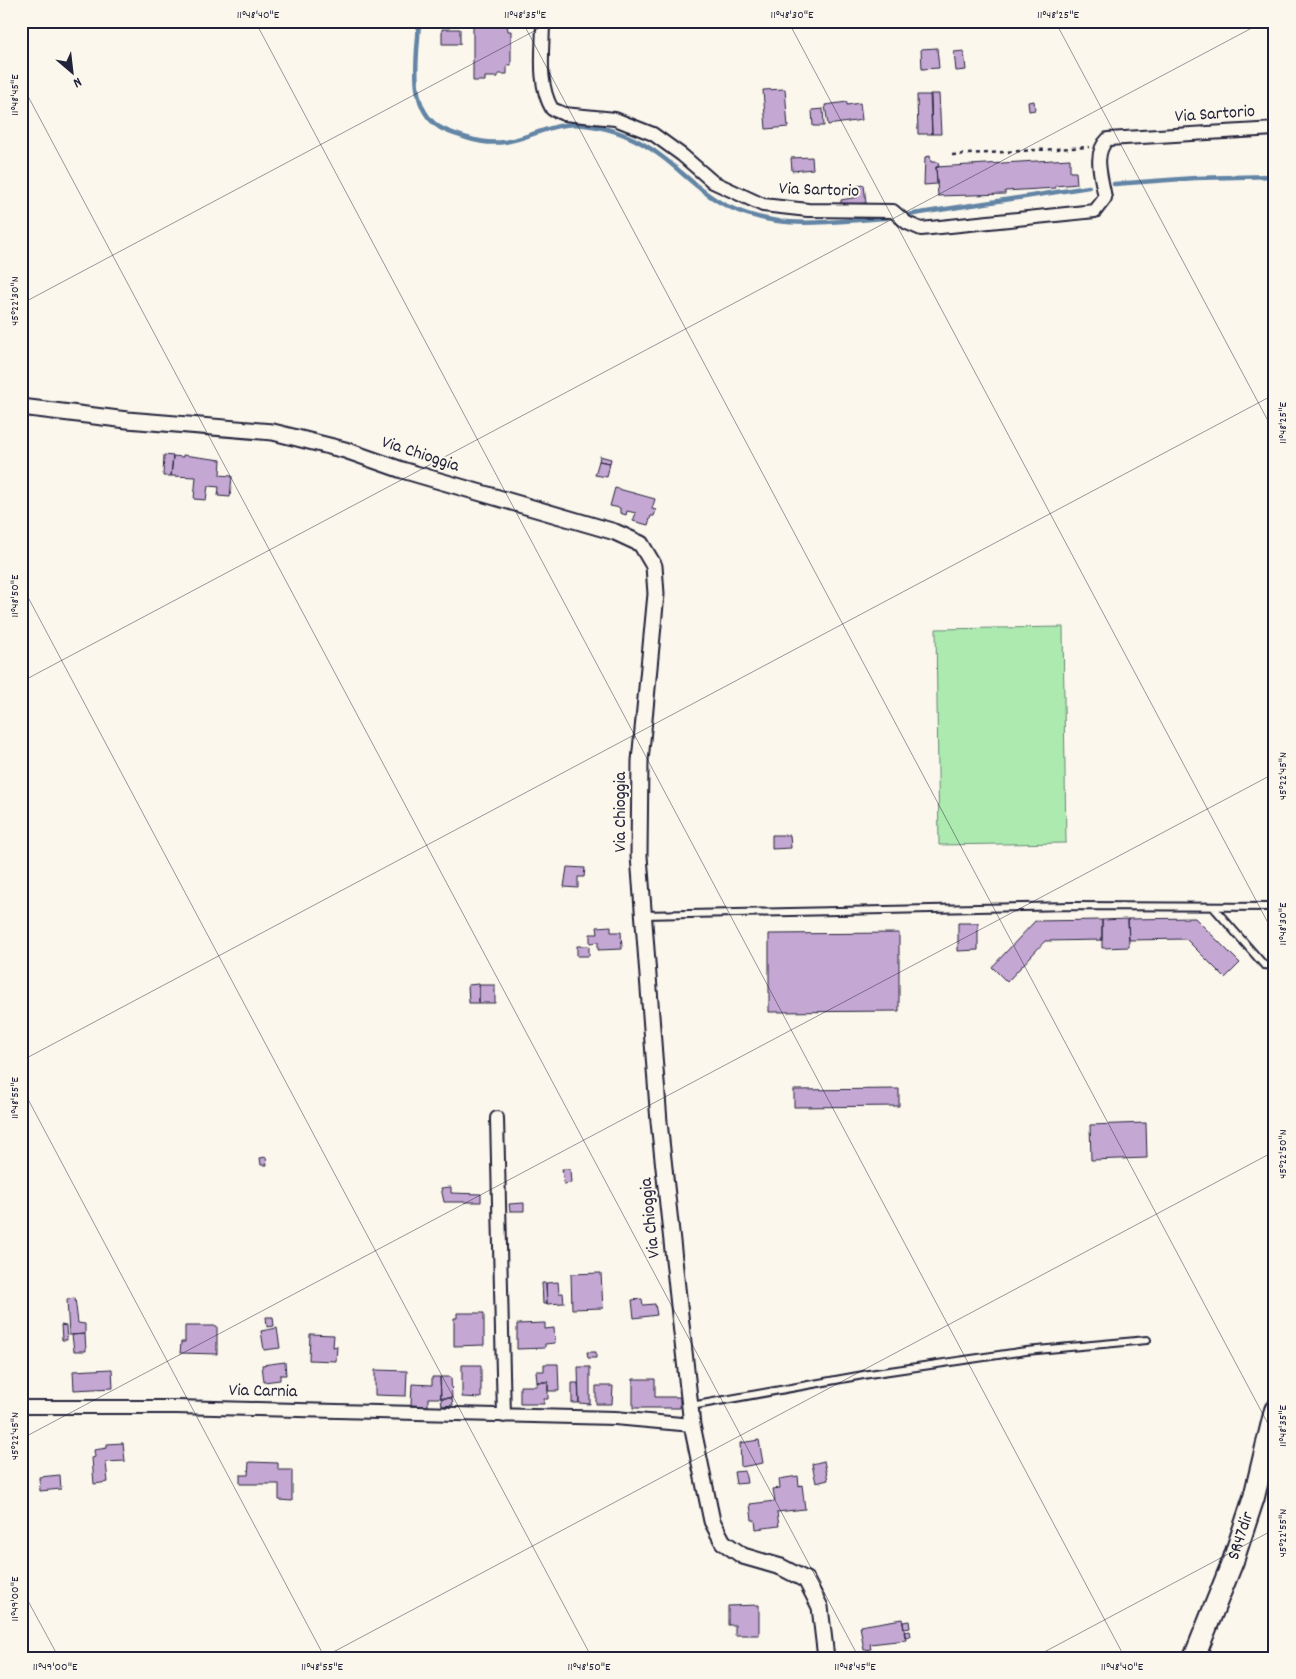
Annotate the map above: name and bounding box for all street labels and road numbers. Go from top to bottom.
street label: Via Sartorio [1174,100,1256,130]
street label: Via Sartorio [778,177,860,205]
street label: Via Chioggia [378,431,463,479]
street label: Via Chioggia [609,771,634,852]
street label: Via Chioggia [634,1176,668,1259]
street label: Via Carnia [228,1379,298,1405]
street label: SR47dir [1222,1508,1261,1563]

